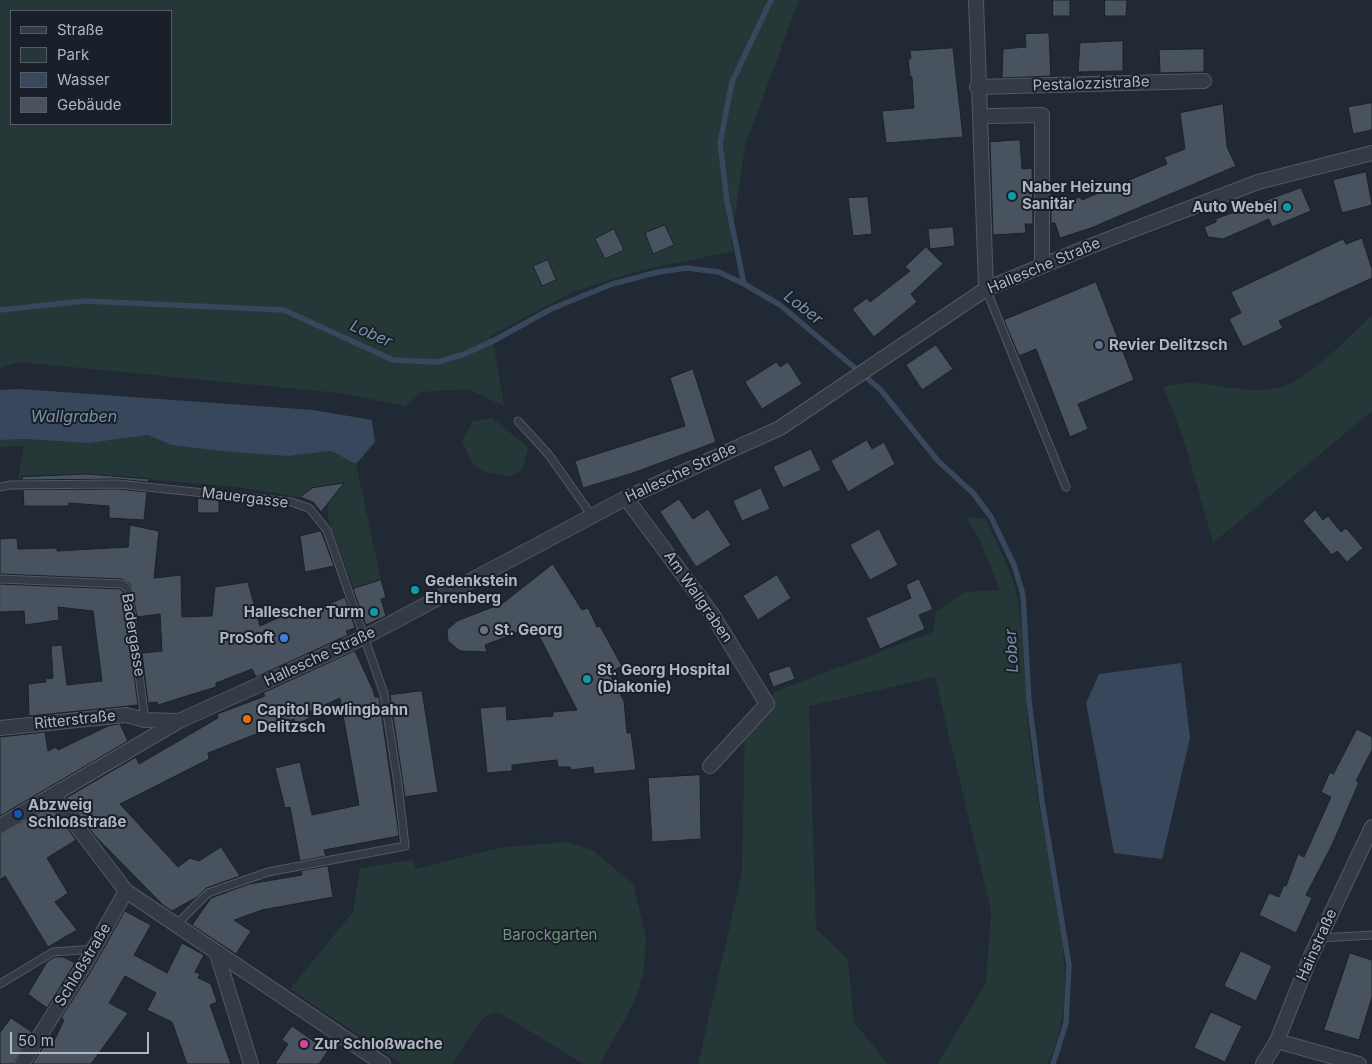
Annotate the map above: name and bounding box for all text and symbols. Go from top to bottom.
legend [10,10,172,125]
text: Straße [57,20,104,39]
text: Park [57,45,89,64]
text: Wasser [57,70,110,89]
street label: Pestalozzistraße [1032,73,1150,95]
text: Gebäude [57,95,122,114]
place label: Naber Heizung Sanitär [1022,178,1131,213]
marker: Naber Heizung Sanitär [1006,190,1018,202]
place label: Auto Webel [1192,198,1277,216]
marker: Auto Webel [1281,201,1293,213]
street label: Hallesche Straße [985,234,1103,298]
water label: Lober [780,287,826,329]
water label: Lober [347,316,395,352]
place label: Revier Delitzsch [1109,336,1228,354]
marker: Revier Delitzsch [1093,339,1105,351]
water label: Wallgraben [31,407,117,427]
street label: Hallesche Straße [623,439,739,507]
street label: Mauergasse [201,484,289,512]
street label: Am Wallgraben [660,548,736,646]
place label: Gedenkstein Ehrenberg [425,572,518,607]
marker: Gedenkstein Ehrenberg [409,584,421,596]
street label: Badergasse [118,592,148,678]
place label: Hallescher Turm [244,603,364,621]
marker: Hallescher Turm [368,606,380,618]
place label: St. Georg [494,621,562,639]
street label: Hallesche Straße [262,623,378,691]
marker: St. Georg [478,624,490,636]
place label: ProSoft [219,629,274,647]
water label: Lober [1001,629,1023,673]
marker: ProSoft [278,632,290,644]
place label: St. Georg Hospital (Diakonie) [597,661,730,696]
marker: St. Georg Hospital (Diakonie) [581,673,593,685]
place label: Capitol Bowlingbahn Delitzsch [257,701,408,736]
street label: Ritterstraße [33,707,117,733]
marker: Capitol Bowlingbahn Delitzsch [241,713,253,725]
place label: Abzweig Schloßstraße [28,796,126,831]
marker: Abzweig Schloßstraße [12,808,24,820]
street label: Hainstraße [1293,906,1341,984]
street label: Schloßstraße [51,920,115,1010]
park label: Barockgarten [503,926,597,944]
scale bar [12,1022,151,1054]
text: 50 m [18,1031,54,1050]
place label: Zur Schloßwache [314,1035,443,1053]
marker: Zur Schloßwache [298,1038,310,1050]

